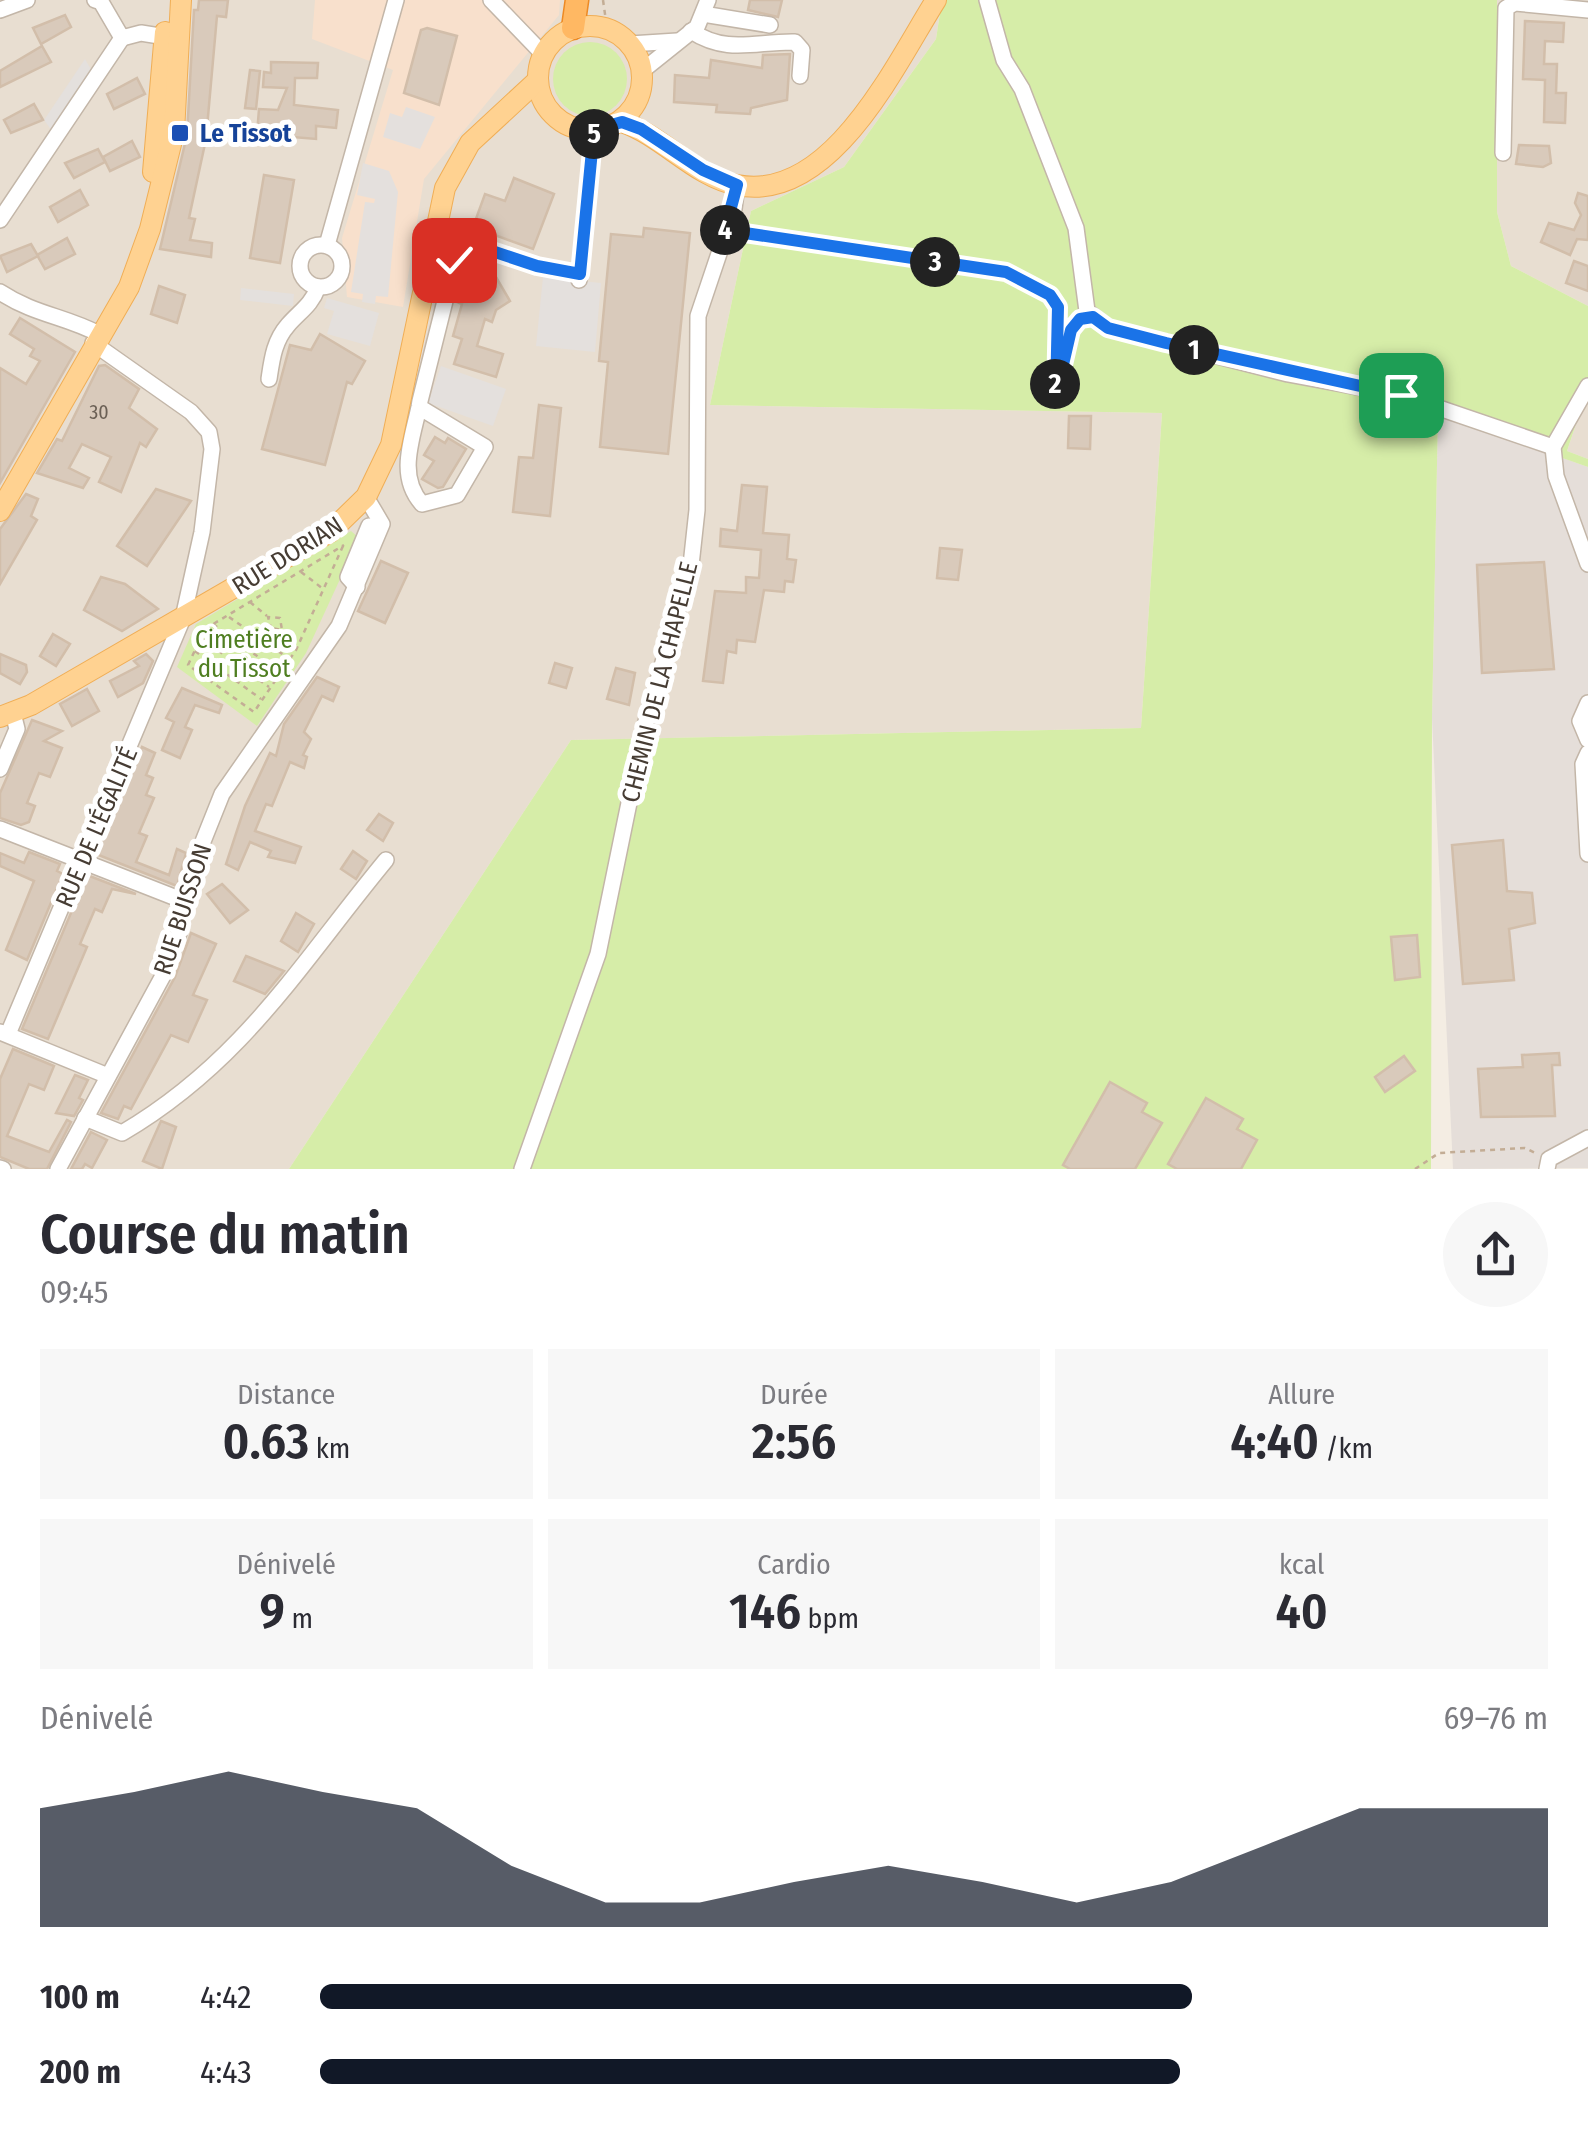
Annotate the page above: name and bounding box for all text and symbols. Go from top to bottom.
pin: 5 [569,109,619,159]
text: 5 [587,117,601,150]
place label: Le Tissot [200,119,293,149]
marker: Le Tissot [169,122,191,144]
pin: 4 [700,205,750,255]
text: 4 [718,213,732,246]
pin [412,218,497,303]
icon: check [427,233,482,288]
pin: 3 [910,237,960,287]
text: 3 [928,245,942,278]
pin: 1 [1169,325,1219,375]
text: 1 [1188,333,1200,366]
pin [1359,353,1444,438]
pin: 2 [1030,359,1080,409]
text: 2 [1049,367,1061,400]
icon: arrive [1374,368,1429,423]
house number: 30 [89,400,109,424]
street label: RUE DORIAN [227,510,348,602]
street label: CHEMIN DE LA CHAPELLE [616,559,704,806]
park label: Cimetière du Tissot [195,625,293,684]
street label: RUE DE L'ÉGALITÉ [49,742,144,912]
street label: RUE BUISSON [148,840,218,979]
text: Course du matin [40,1202,410,1268]
button: share [1443,1202,1548,1307]
text: 09:45 [40,1273,108,1311]
text: Distance [237,1378,335,1411]
text: Durée [760,1378,828,1411]
text: Allure [1268,1378,1335,1411]
text: 0.63 [222,1411,309,1471]
text: 2:56 [752,1411,836,1471]
text: 4:40 [1230,1411,1319,1471]
text: km [309,1432,350,1465]
text: /km [1319,1432,1373,1465]
text: Dénivelé [237,1548,336,1581]
text: Cardio [757,1548,831,1581]
text: kcal [1279,1548,1324,1581]
text: 9 [260,1581,285,1641]
text: 146 [729,1581,801,1641]
text: 40 [1276,1581,1328,1641]
text: m [285,1602,313,1635]
text: bpm [801,1602,859,1635]
text: Dénivelé [40,1699,153,1737]
text: 69–76 m [1444,1699,1548,1737]
text: 100 m [40,1978,120,2016]
text: 4:42 [200,1978,251,2016]
text: 200 m [40,2053,121,2091]
text: 4:43 [200,2053,252,2091]

